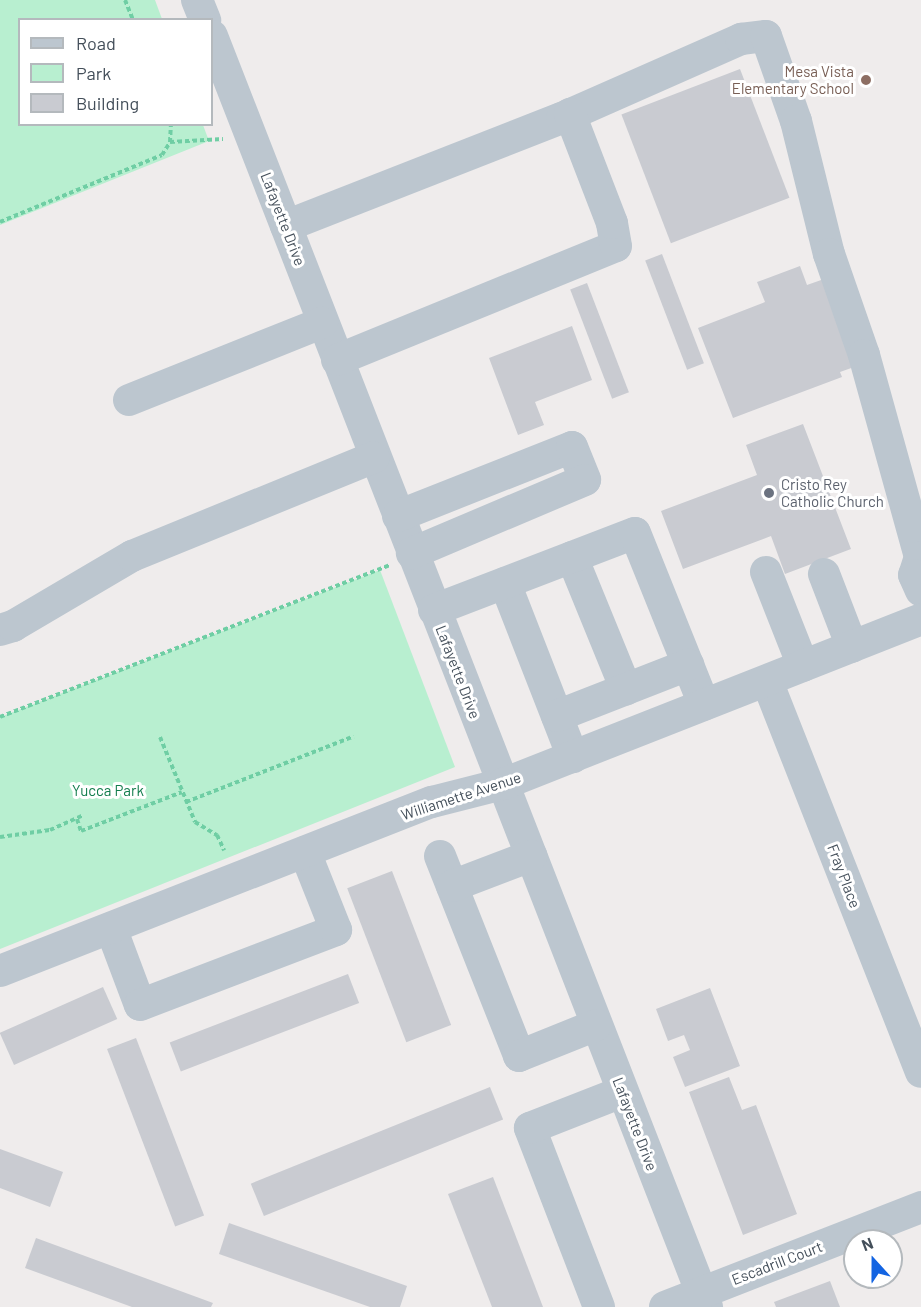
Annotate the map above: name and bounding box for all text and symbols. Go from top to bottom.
legend [18,18,213,126]
text: Road [76,32,116,54]
text: Park [76,62,111,84]
place label: Mesa Vista Elementary School [732,62,854,97]
marker: Mesa Vista Elementary School [859,73,873,87]
text: Building [76,92,139,114]
street label: Lafayette Drive [257,170,309,268]
place label: Cristo Rey Catholic Church [781,475,884,510]
marker: Cristo Rey Catholic Church [762,486,776,500]
street label: Lafayette Drive [432,623,484,721]
street label: Williamette Avenue [399,768,523,824]
park label: Yucca Park [72,782,144,800]
street label: Fray Place [824,841,864,911]
street label: Lafayette Drive [609,1075,661,1173]
north arrow [843,1229,903,1289]
text: N [859,1233,875,1254]
street label: Escadrill Court [729,1237,825,1289]

